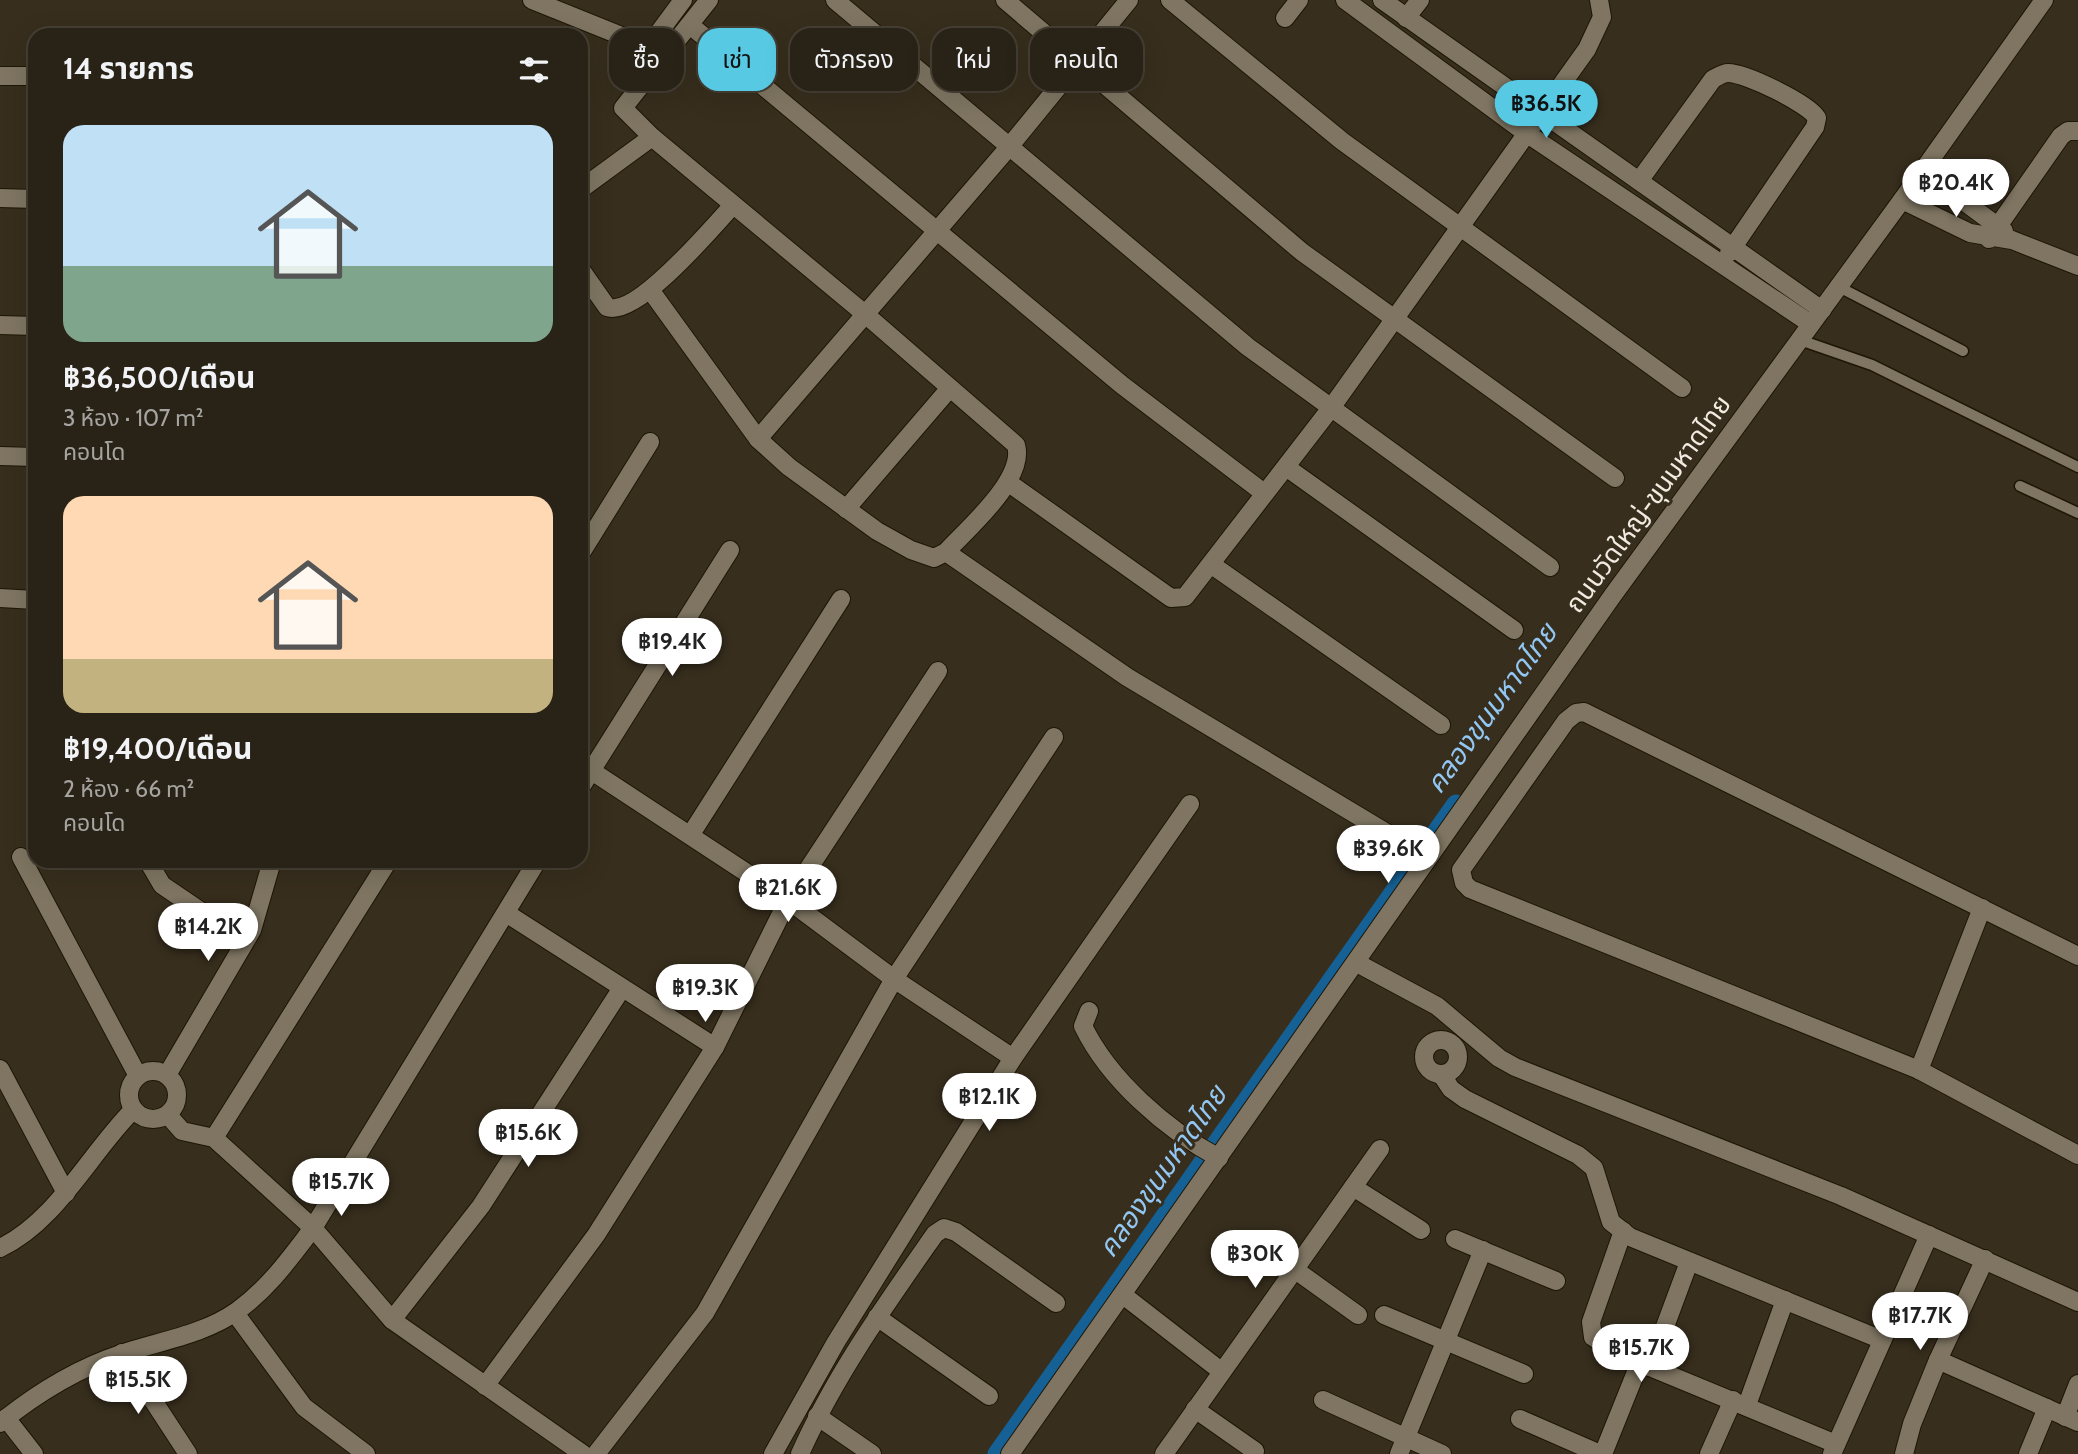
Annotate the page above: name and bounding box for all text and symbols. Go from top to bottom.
chip: ซื้อ [609,28,684,91]
chip: เช่า [698,28,776,91]
chip: ตัวกรอง [790,28,918,91]
chip: ใหม่ [932,28,1016,91]
chip: คอนโด [1030,28,1143,91]
text: 14 รายการ [63,50,194,87]
icon: filters [515,51,553,89]
pin: ฿36.5K [1489,80,1603,140]
text: ฿36.5K [1511,89,1581,117]
pin: ฿20.4K [1899,160,2013,219]
text: ฿20.4K [1918,168,1994,196]
icon: home [245,171,371,297]
text: ฿36,500/เดือน [63,359,255,396]
street label: ถนนวัดใหญ่-ขุนมหาดไทย [1558,389,1738,619]
text: 3 ห้อง · 107 m² [63,404,203,432]
text: คอนโด [63,438,125,466]
icon: home [245,542,371,668]
water label: คลองขุนมหาดไทย [1418,615,1566,800]
pin: ฿19.4K [615,618,729,678]
text: ฿19.4K [638,627,706,655]
text: ฿19,400/เดือน [63,730,252,767]
text: 2 ห้อง · 66 m² [63,775,194,803]
text: คอนโด [63,809,125,837]
pin: ฿39.6K [1331,826,1445,885]
text: ฿39.6K [1353,834,1423,862]
pin: ฿21.6K [731,864,845,924]
text: ฿21.6K [755,873,821,901]
pin: ฿14.2K [151,904,265,963]
text: ฿14.2K [174,912,242,940]
pin: ฿19.3K [648,964,762,1024]
text: ฿19.3K [672,973,738,1001]
pin: ฿12.1K [932,1074,1046,1133]
water label: คลองขุนมหาดไทย [1090,1077,1236,1264]
text: ฿12.1K [958,1082,1020,1110]
pin: ฿15.6K [471,1110,585,1169]
text: ฿15.6K [495,1118,561,1146]
pin: ฿15.7K [284,1158,398,1218]
text: ฿15.7K [308,1167,374,1195]
pin: ฿30K [1214,1230,1296,1290]
text: ฿30K [1227,1239,1283,1267]
pin: ฿17.7K [1863,1292,1977,1352]
text: ฿17.7K [1888,1301,1952,1329]
pin: ฿15.7K [1584,1324,1698,1384]
text: ฿15.7K [1608,1333,1674,1361]
pin: ฿15.5K [81,1356,195,1416]
text: ฿15.5K [105,1365,171,1393]

